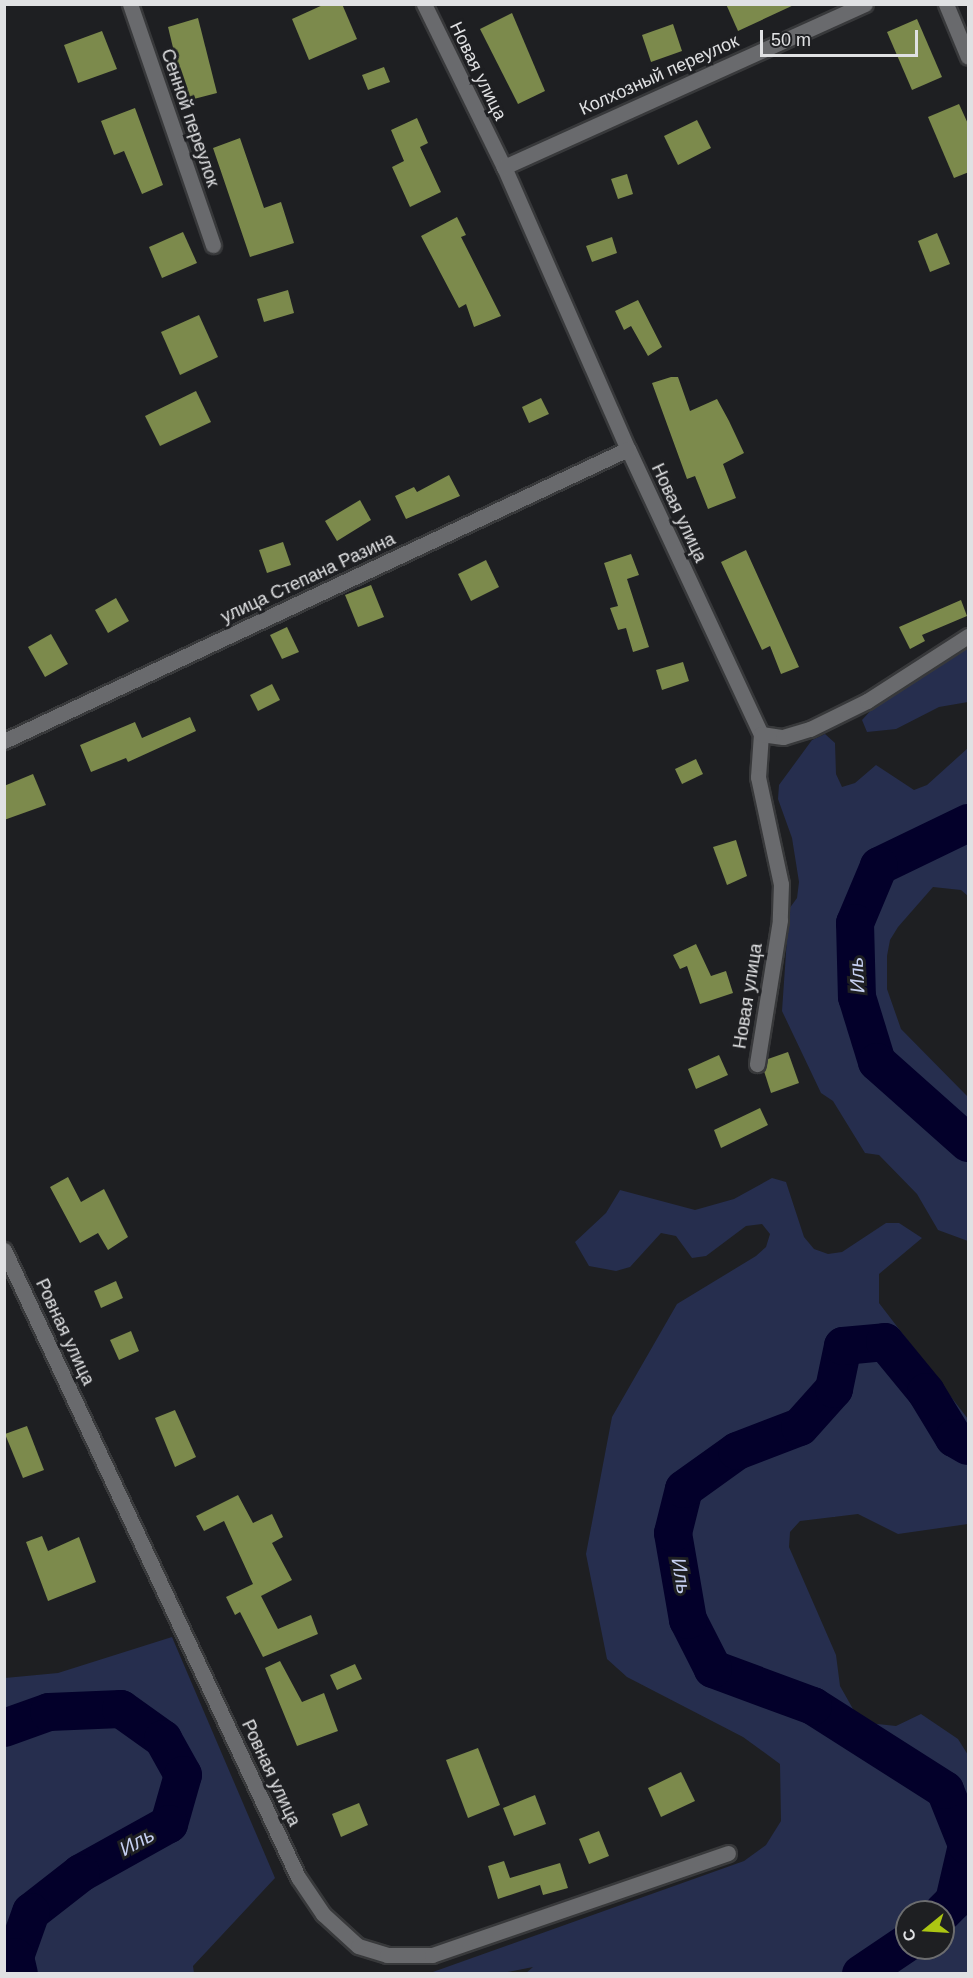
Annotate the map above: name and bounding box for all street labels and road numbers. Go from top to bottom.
street label: Новая улица [445,18,511,124]
street label: Колхозный переулок [576,30,742,120]
street label: Сенной переулок [156,46,224,190]
street label: Новая улица [647,460,711,566]
street label: улица Степана Разина [217,528,399,628]
street label: Новая улица [729,942,767,1050]
street label: Ровная улица [31,1275,99,1389]
street label: Ровная улица [237,1716,305,1830]

